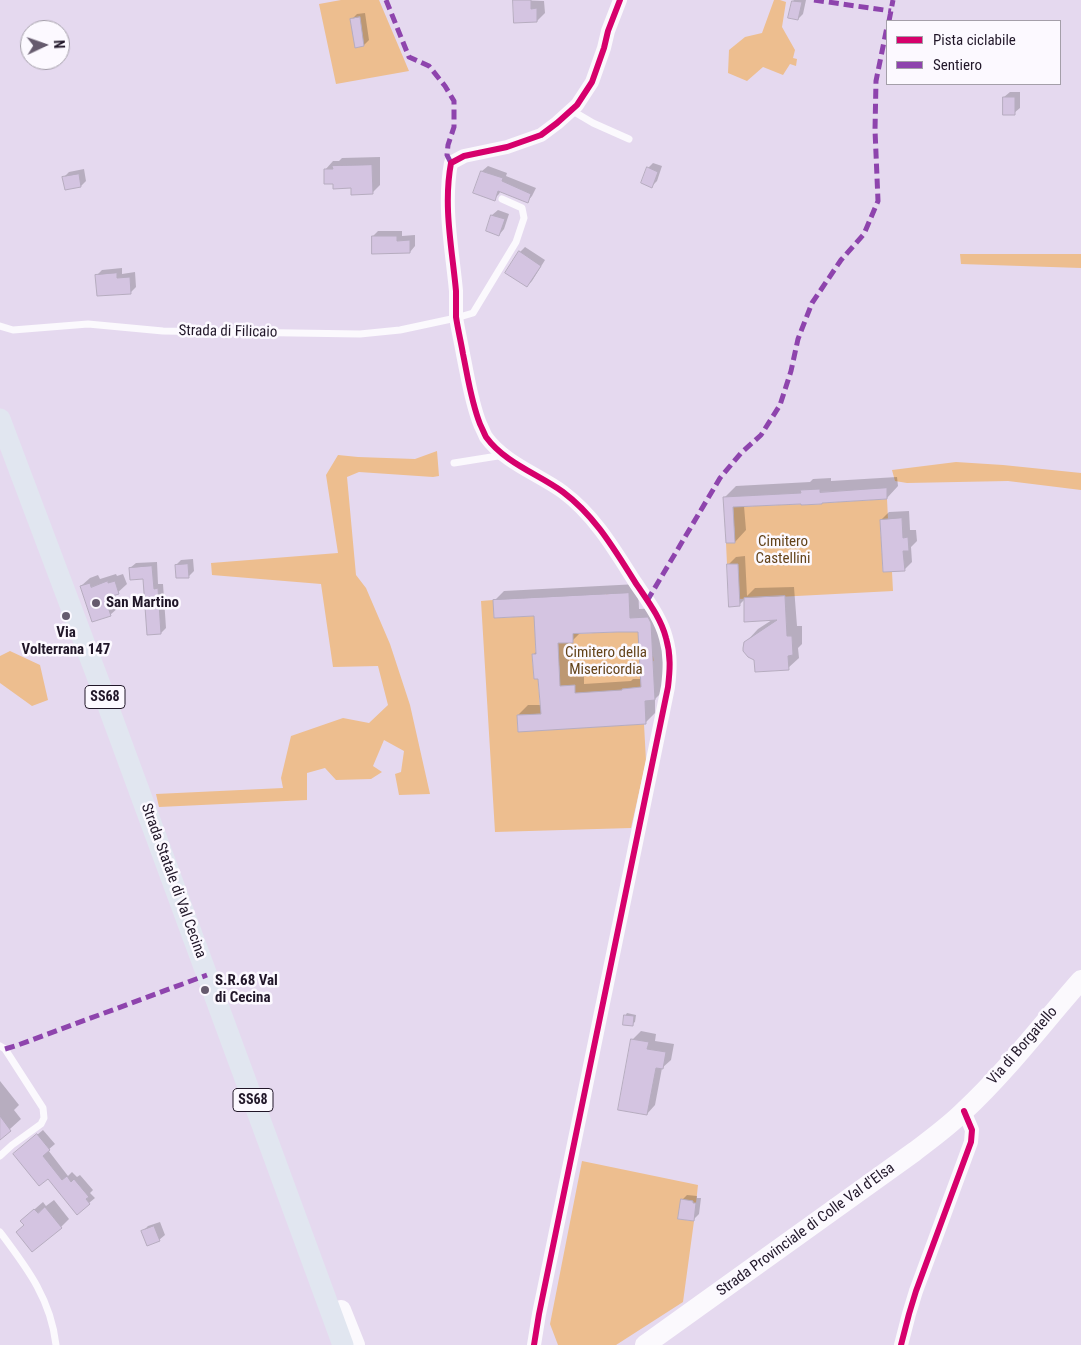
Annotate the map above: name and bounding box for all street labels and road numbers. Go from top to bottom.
street label: Strada di Filicaio [178,322,278,342]
road number: SS68 [85,686,125,709]
street label: Strada Statale di Val Cecina [137,801,209,961]
street label: Via di Borgatello [984,1003,1062,1089]
road number: SS68 [233,1088,273,1112]
street label: Strada Provinciale di Colle Val d'Elsa [714,1159,898,1301]

